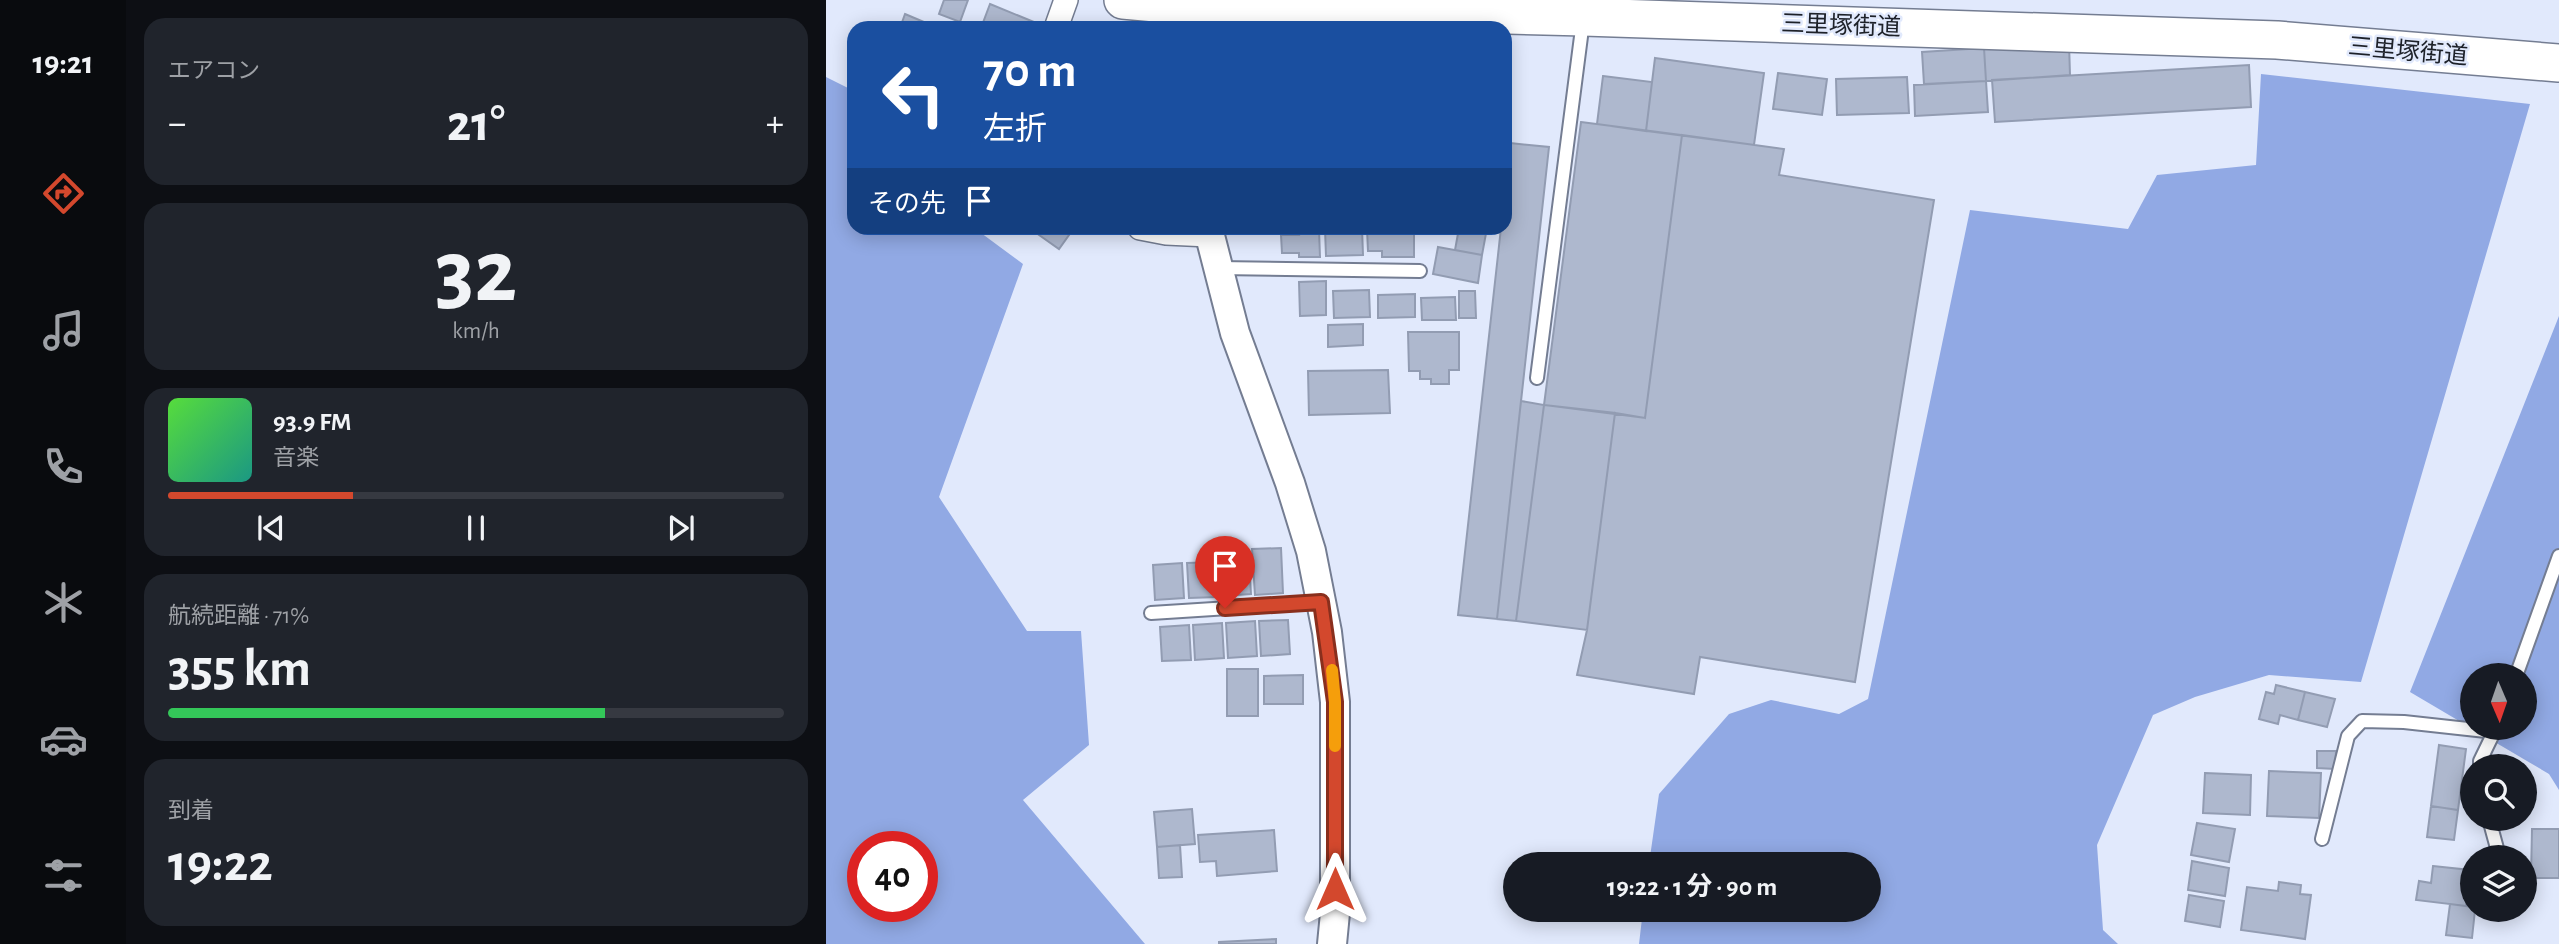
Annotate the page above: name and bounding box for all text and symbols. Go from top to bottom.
street label: 三里塚街道 [1781,10,1901,40]
street label: 三里塚街道 [2347,33,2469,69]
text: 19:21 [33,47,93,79]
text: 70 m [983,47,1077,96]
icon: left [868,49,959,140]
text: エアコン [168,60,260,83]
text: 21° [447,98,505,150]
text: − [168,105,186,143]
text: + [766,105,784,143]
text: 左折 [983,113,1047,145]
icon: directions [39,169,88,218]
icon: arrive [960,182,998,220]
text: その先 [868,191,946,217]
text: 32 [435,227,517,318]
icon: music [39,306,88,355]
text: km/h [452,320,500,343]
text: 93.9 FM [273,409,352,435]
icon: phone [39,442,88,491]
text: 音楽 [273,447,319,470]
icon: previous [252,509,290,547]
icon: pause [457,509,495,547]
icon: next [662,509,700,547]
pin [1195,536,1255,608]
icon: arrive [1206,547,1244,585]
icon: climate [39,578,88,627]
text: 航続距離 · 71% [168,605,309,628]
text: 355 km [168,643,311,695]
north arrow [2460,663,2538,740]
map controls [2460,663,2537,922]
icon: car [39,715,88,764]
button: search [2460,754,2537,831]
text: 到着 [168,800,214,823]
speed limit sign: 40 [847,831,938,922]
text: 19:22 [168,838,273,890]
button: layers [2460,845,2537,922]
icon: filters [39,851,88,900]
position arrow [1298,852,1372,926]
text: 19:22 · 1 分 · 90 m [1607,874,1777,900]

